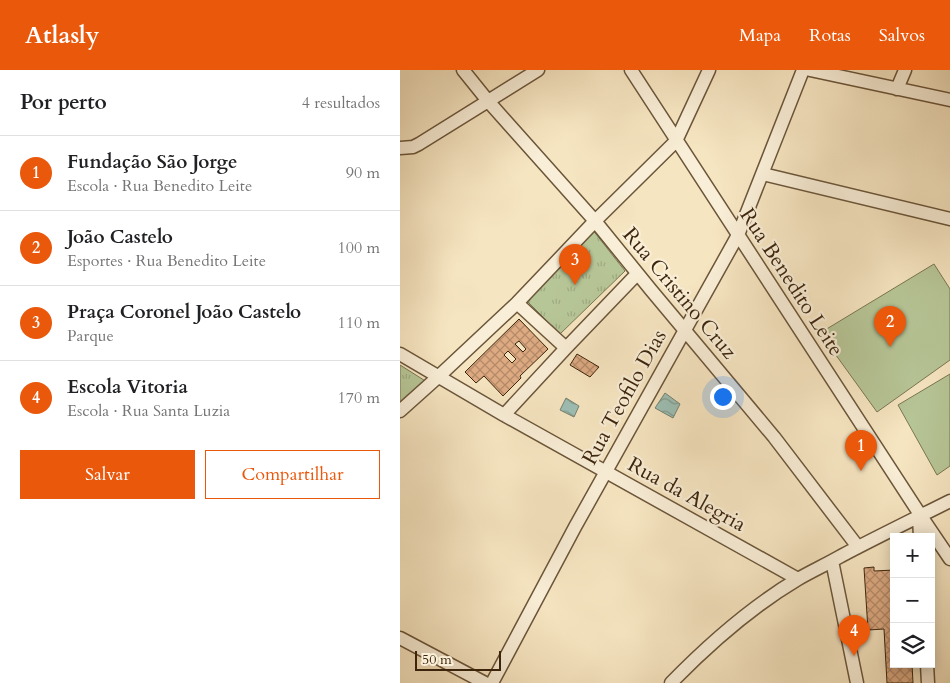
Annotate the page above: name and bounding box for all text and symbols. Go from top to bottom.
text: Atlasly [25,19,99,52]
text: Mapa [739,23,781,48]
text: Rotas [809,23,851,48]
text: Salvos [879,23,925,48]
text: Por perto [20,88,107,117]
text: 4 resultados [302,92,380,114]
text: Fundação São Jorge [67,149,237,175]
text: 1 [32,162,40,184]
text: 90 m [346,162,380,184]
text: Escola · Rua Benedito Leite [67,175,252,197]
street label: Rua Benedito Leite [733,203,850,362]
street label: Rua Cristino Cruz [616,221,744,366]
text: João Castelo [67,224,173,250]
text: 2 [32,237,40,259]
text: 100 m [338,237,380,259]
pin: 3 [559,244,591,285]
text: Esportes · Rua Benedito Leite [67,250,266,272]
text: Praça Coronel João Castelo [67,299,301,325]
pin: 2 [874,306,906,347]
text: 3 [32,312,40,334]
text: 110 m [338,312,380,334]
street label: Rua Teofilo Dias [575,324,674,470]
text: Parque [67,325,114,347]
text: Escola Vitoria [67,374,188,400]
your location [710,384,736,410]
text: 4 [32,387,40,409]
text: 170 m [338,387,380,409]
text: Escola · Rua Santa Luzia [67,400,230,422]
pin: 1 [845,430,877,471]
button: Salvar [20,450,195,499]
button: Compartilhar [205,450,380,499]
street label: Rua da Alegria [622,450,751,539]
map controls [890,533,935,668]
button: + [890,533,935,578]
button: − [890,578,935,623]
pin: 4 [838,615,870,656]
button: layers [890,623,935,668]
scale bar [415,648,501,671]
text: 50 m [422,650,452,669]

